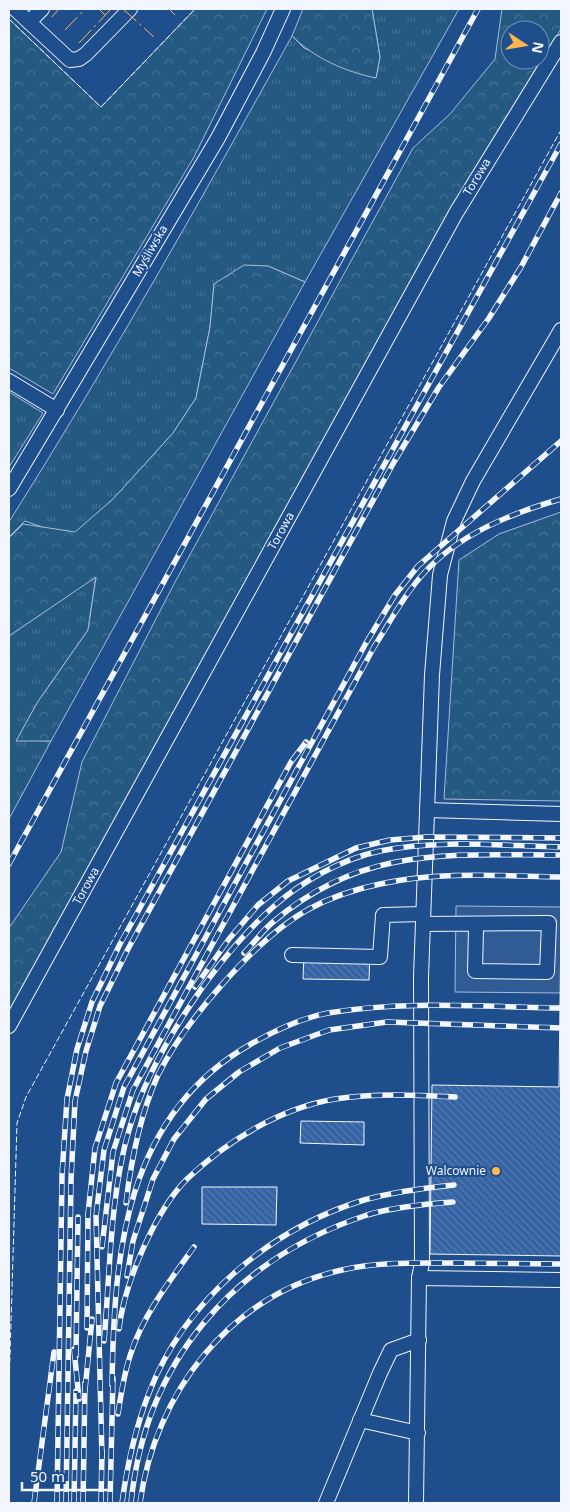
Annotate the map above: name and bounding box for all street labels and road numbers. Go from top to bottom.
street label: Torowa [459,155,494,199]
street label: Myśliwska [128,222,171,280]
street label: Torowa [263,509,298,553]
street label: Torowa [68,864,103,908]

